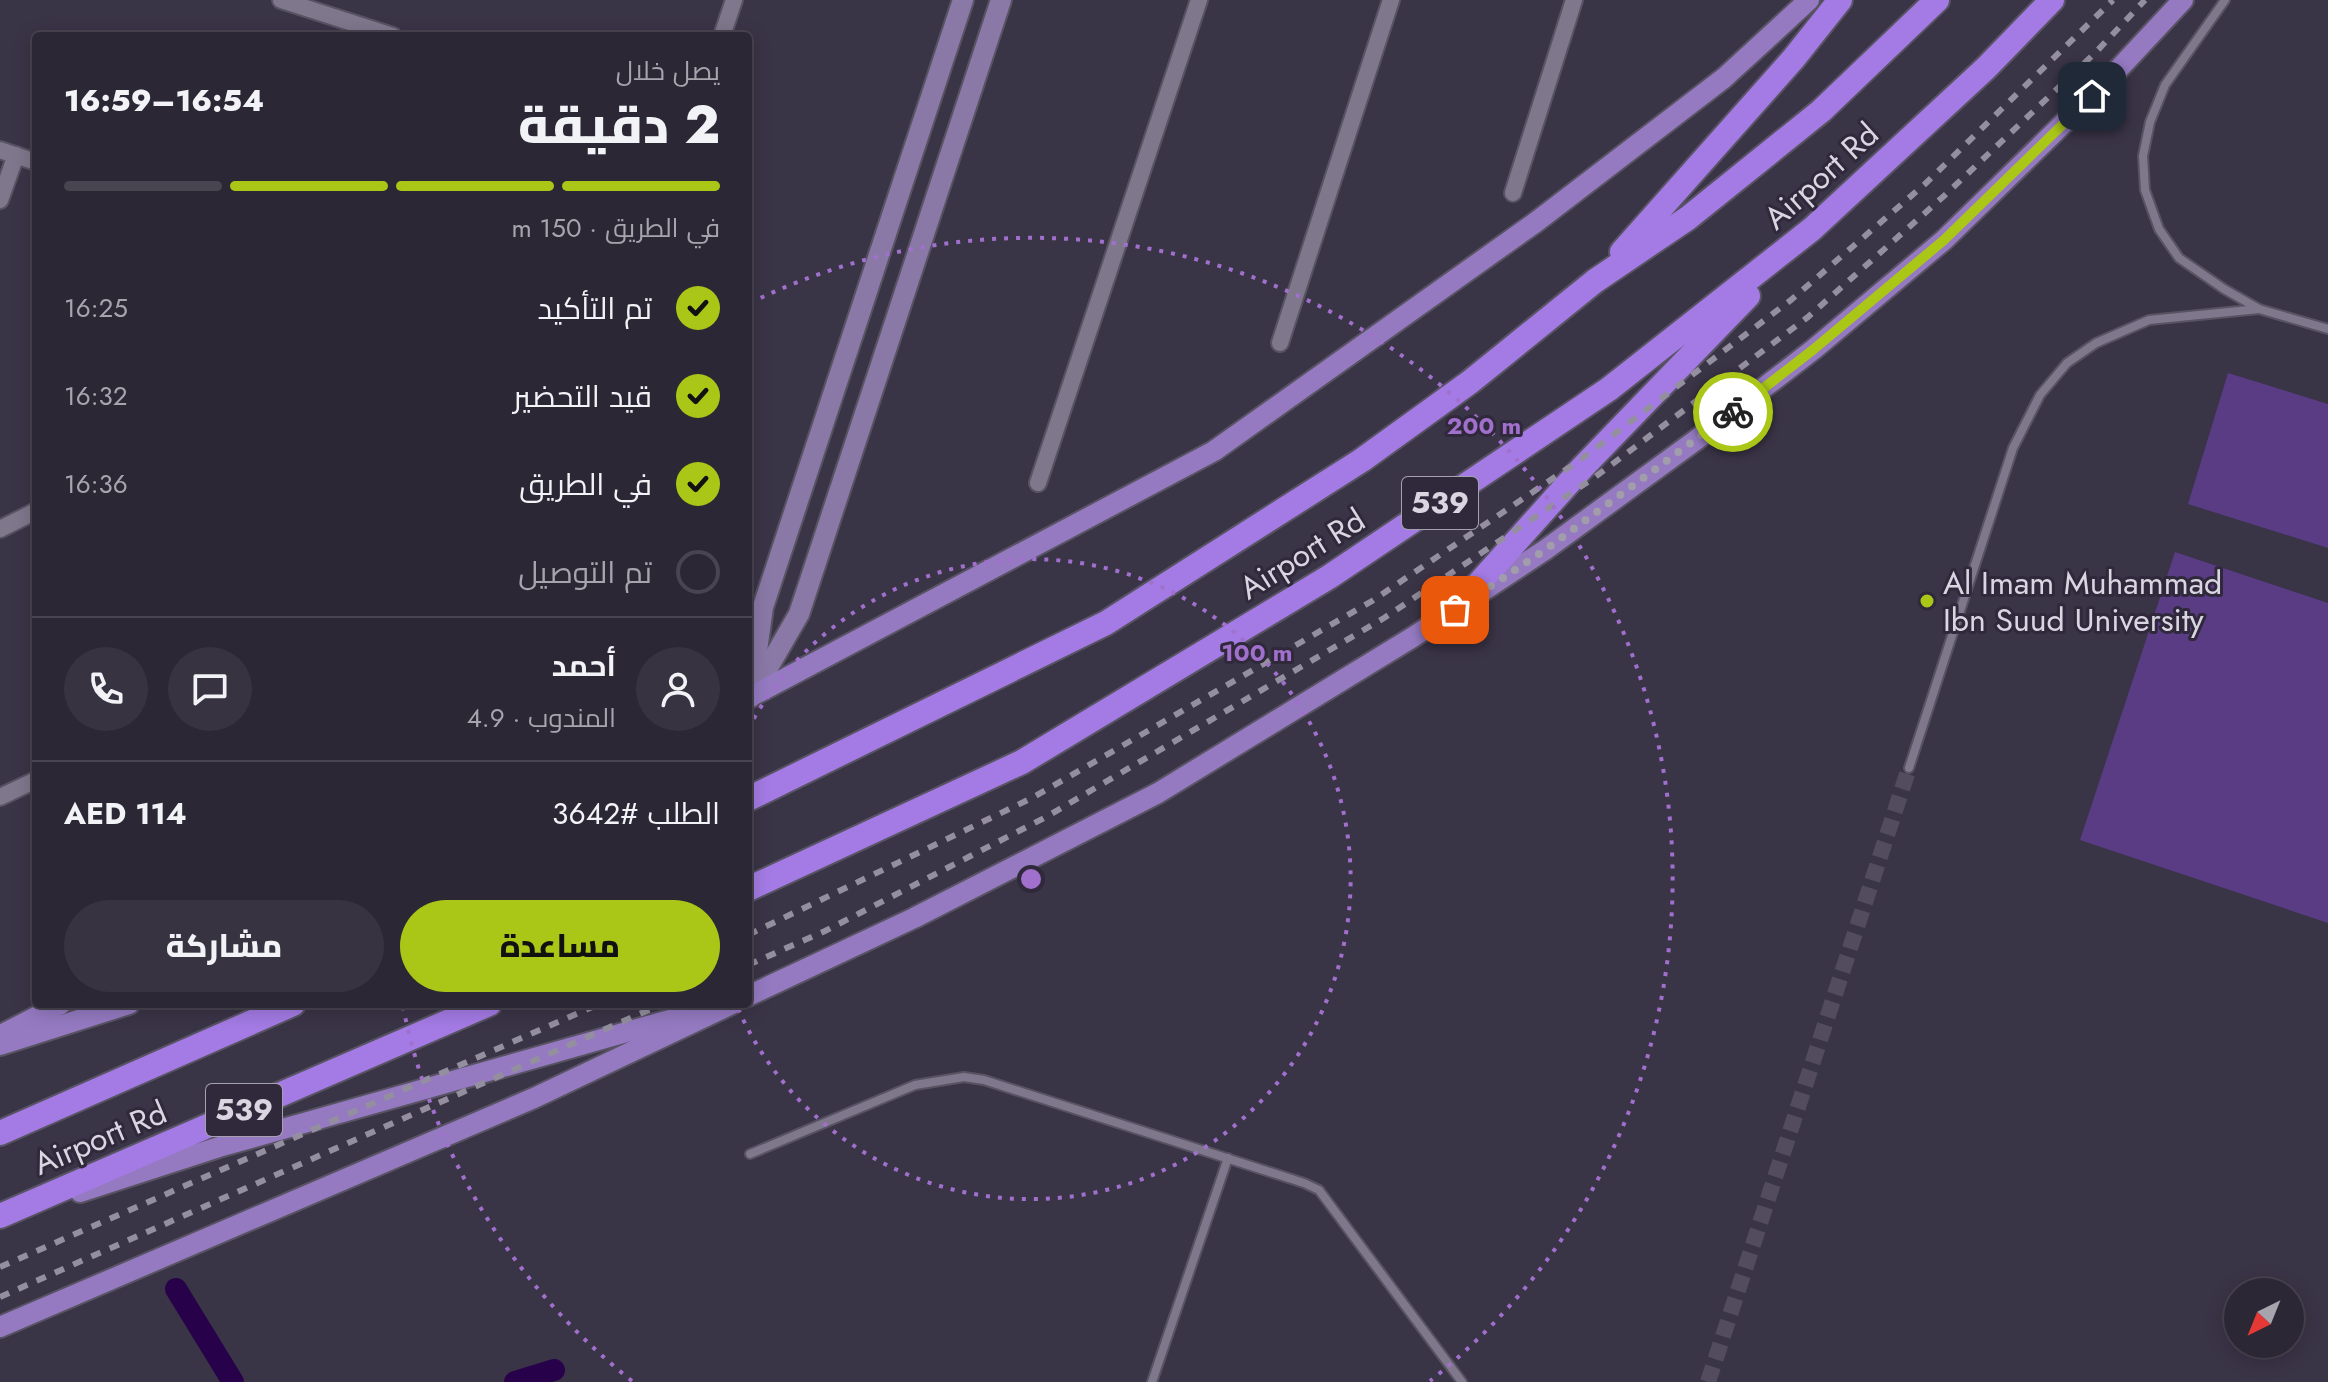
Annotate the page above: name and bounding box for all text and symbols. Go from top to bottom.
text: يصل خلال [616,52,720,90]
pin [2058,62,2126,130]
icon: home [2070,74,2114,118]
text: 16:54–16:59 [64,79,264,122]
text: 2 دقيقة [518,87,720,163]
street label: Airport Rd [1753,112,1889,240]
text: في الطريق · 150 m [511,209,720,247]
icon: check [676,286,720,330]
text: تم التأكيد [538,287,652,330]
text: 16:25 [64,289,128,327]
courier [1693,372,1773,452]
icon: check [676,374,720,418]
text: قيد التحضير [513,375,652,418]
text: 16:32 [64,377,127,415]
icon: bike [1711,390,1755,434]
text: 200 m [1447,408,1521,443]
icon: check [676,462,720,506]
text: في الطريق [519,463,652,506]
text: 16:36 [64,465,128,503]
road number: 539 [1402,477,1478,529]
street label: Airport Rd [1230,497,1374,611]
text: تم التوصيل [518,551,652,594]
place label: Al Imam Muhammad Ibn Suud University [1943,560,2222,643]
pin [1421,576,1489,644]
icon: bag [1433,588,1477,632]
marker: Al Imam Muhammad Ibn Suud University [1918,592,1936,610]
text: 100 m [1222,635,1292,670]
text: أحمد [552,644,616,687]
button: phone [64,647,148,731]
button: chat [168,647,252,731]
button: person [636,647,720,731]
text: المندوب · 4.9 [467,699,616,737]
text: AED 114 [64,792,187,835]
text: الطلب #3642 [552,792,720,835]
centre of rings [1017,865,1045,893]
button: مشاركة [64,900,384,992]
button: مساعدة [400,900,720,992]
road number: 539 [206,1084,282,1136]
street label: Airport Rd [26,1089,174,1187]
north arrow [2224,1278,2304,1358]
map controls [2224,1278,2304,1358]

